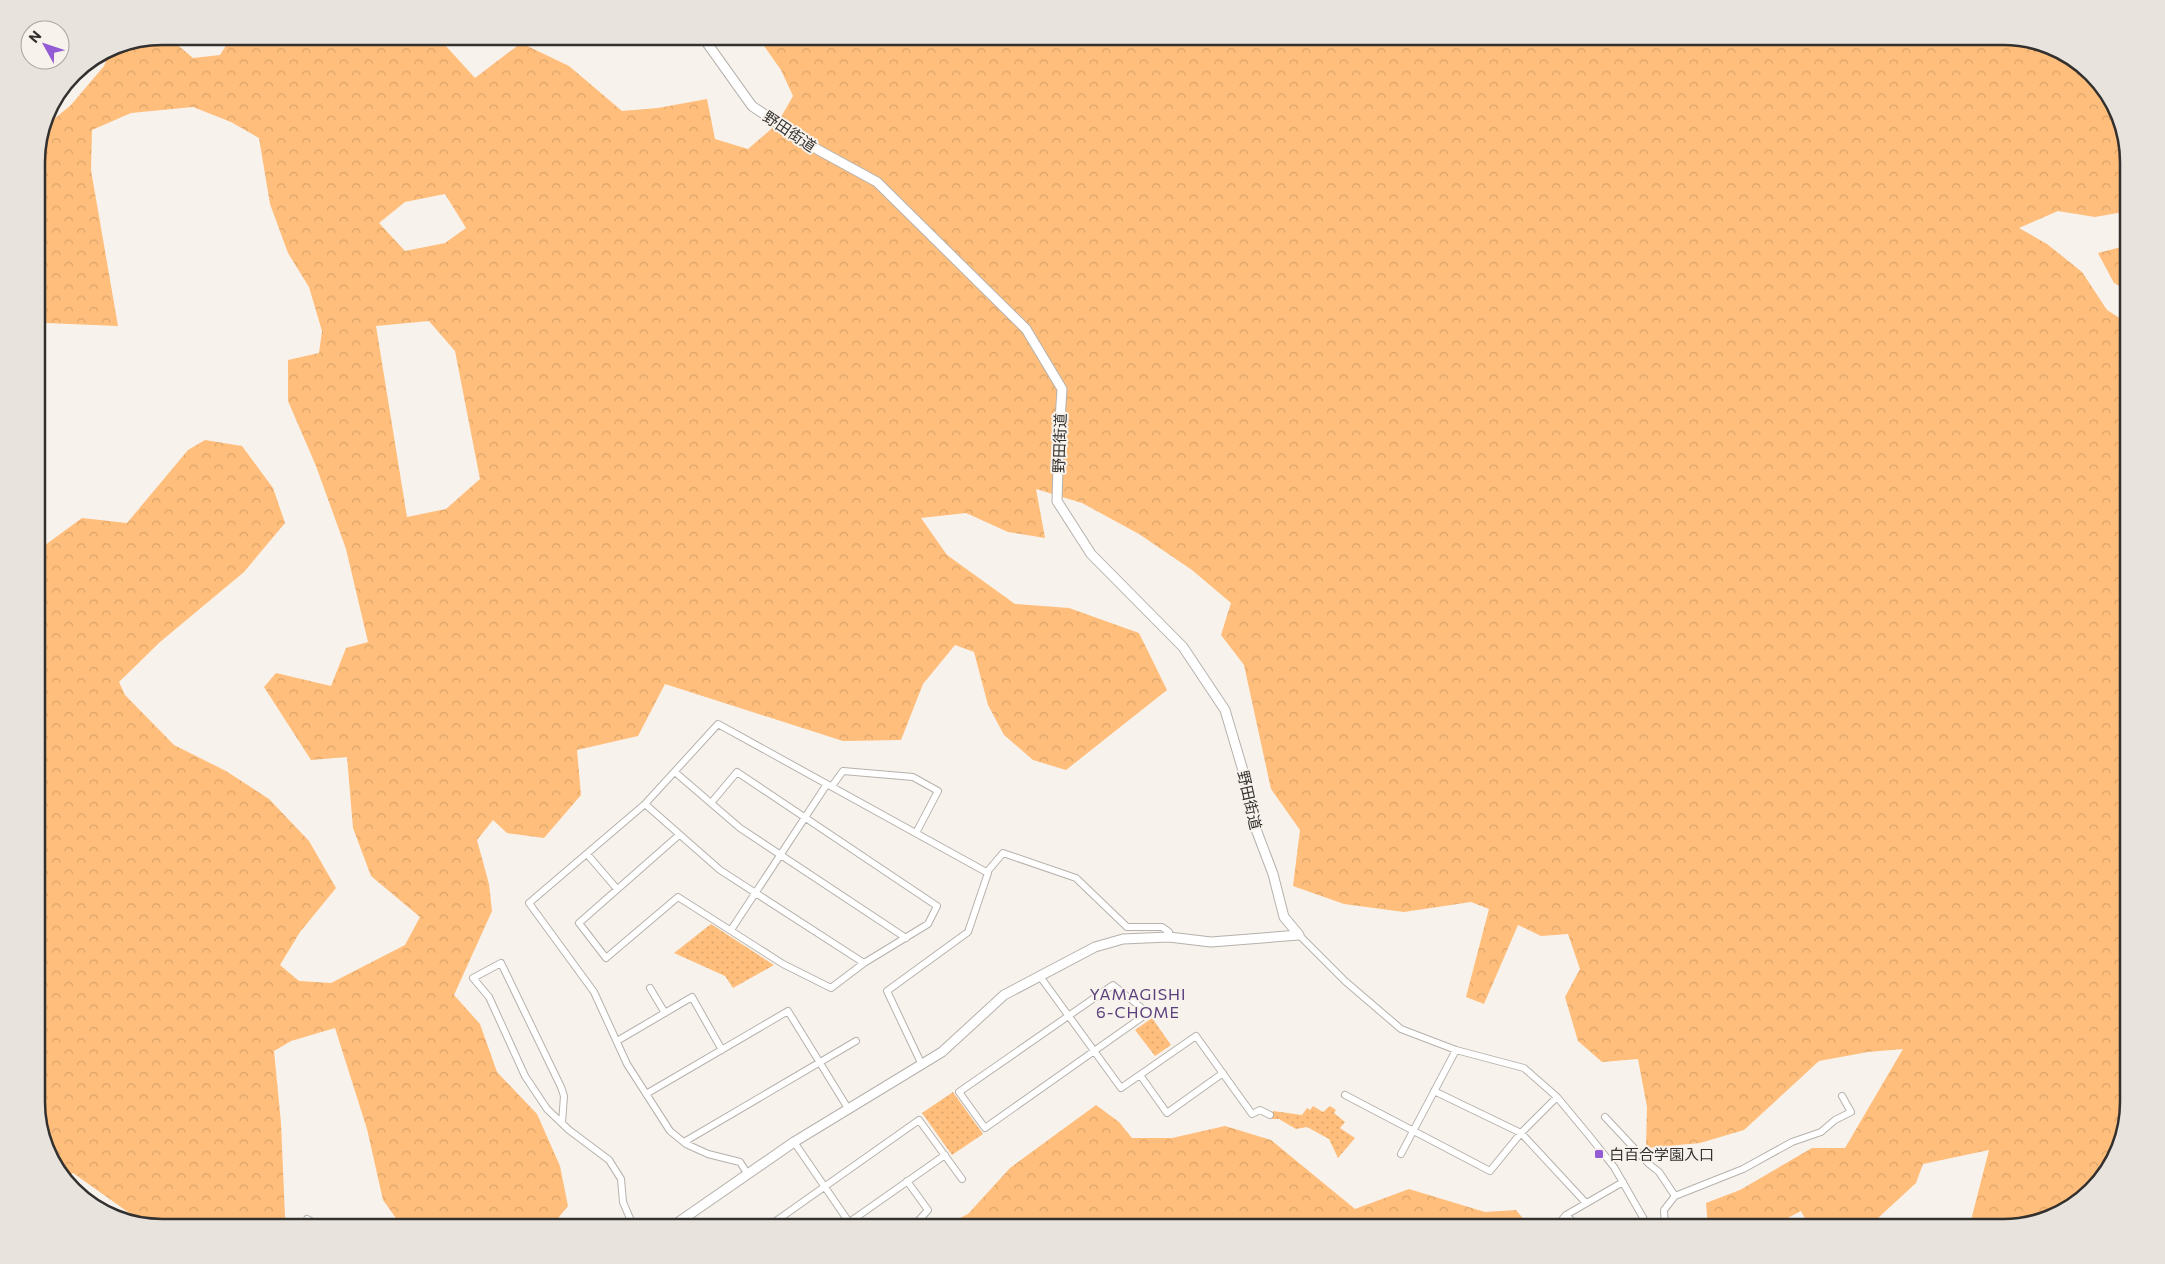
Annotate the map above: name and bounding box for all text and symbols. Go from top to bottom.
north arrow [20,20,70,70]
text: N [25,27,45,46]
street label: 野田街道 [760,107,820,155]
street label: 野田街道 [1049,413,1069,473]
street label: 野田街道 [1234,769,1266,831]
district label: YAMAGISHI 6-CHOME [1090,984,1187,1021]
place label: 白百合学園入口 [1609,1145,1714,1163]
marker: 白百合学園入口 [1593,1148,1605,1160]

